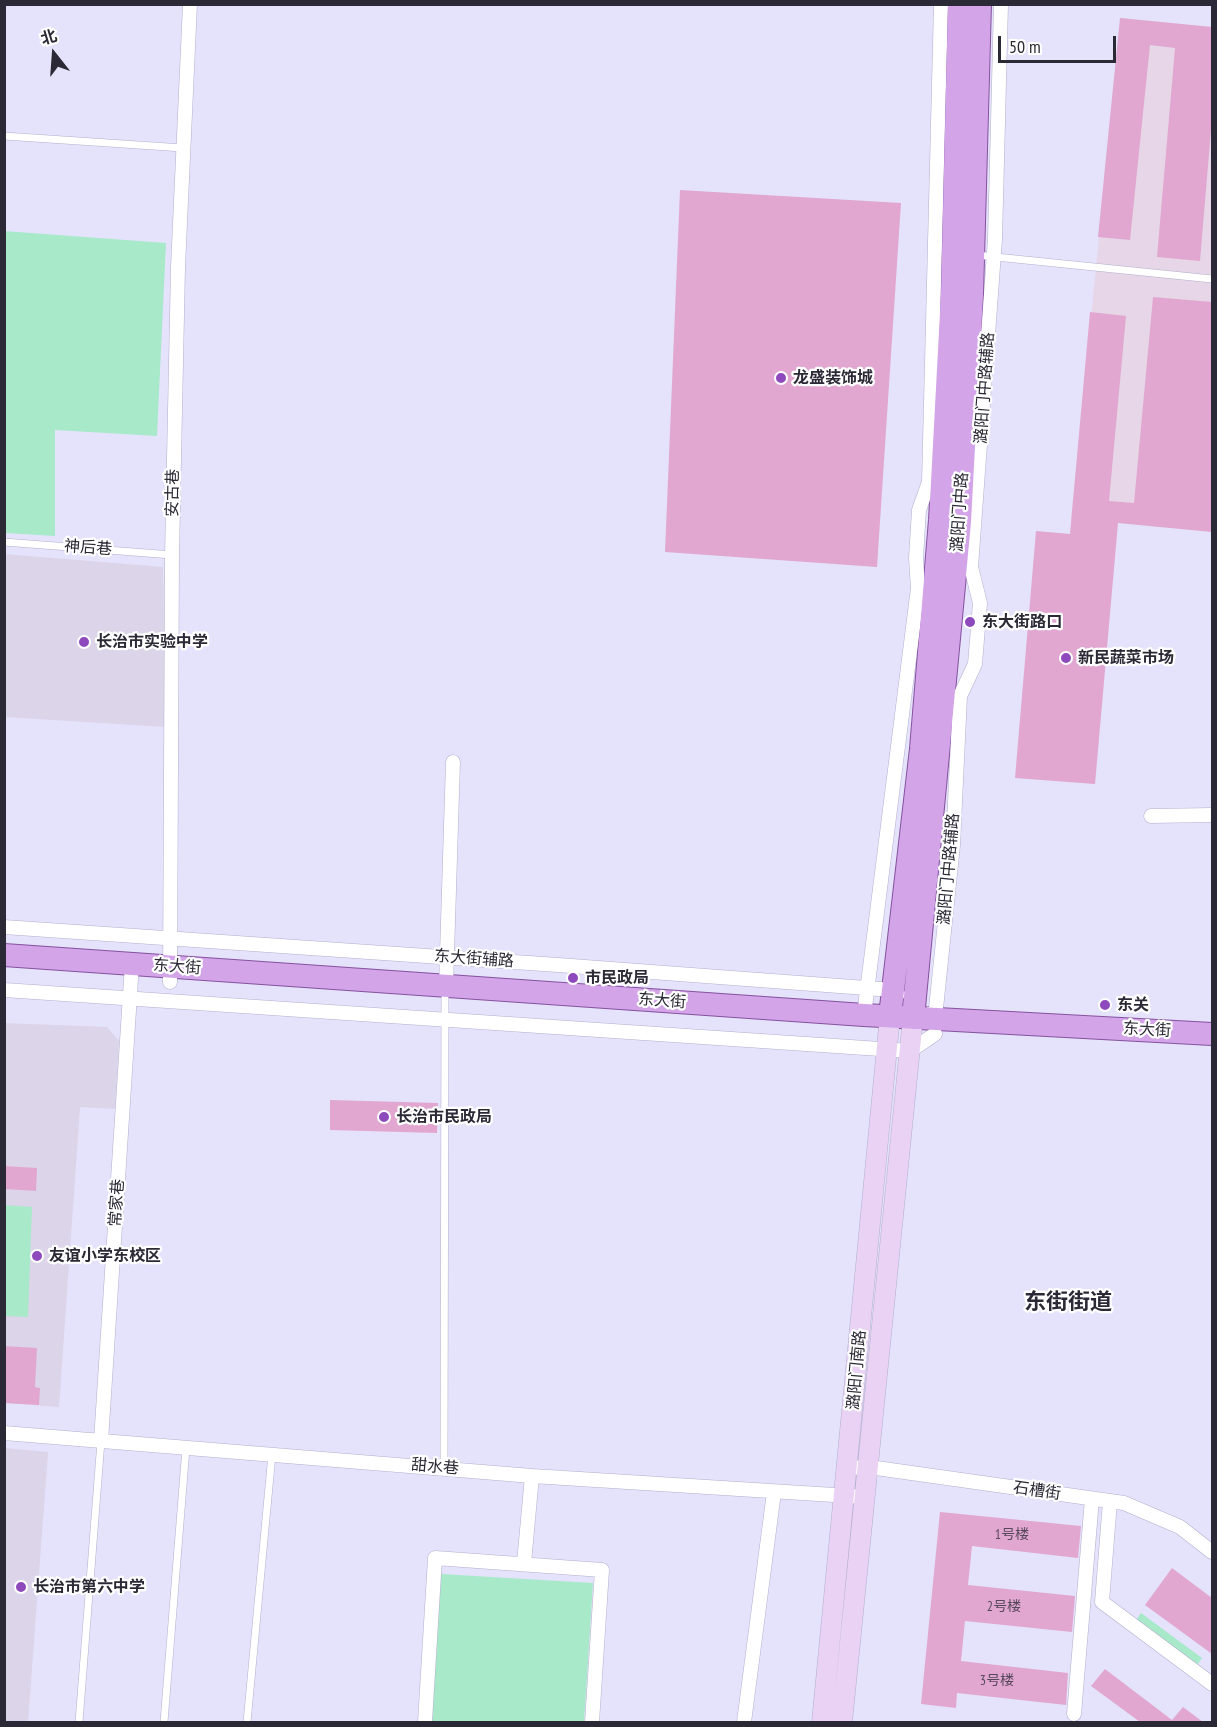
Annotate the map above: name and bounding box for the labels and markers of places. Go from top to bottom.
place label: 龙盛装饰城 [793,368,873,388]
marker: 龙盛装饰城 [774,371,788,385]
place label: 东大街路口 [982,612,1062,632]
marker: 东大街路口 [963,615,977,629]
place label: 长治市实验中学 [96,632,208,652]
marker: 长治市实验中学 [77,635,91,649]
place label: 新民蔬菜市场 [1078,648,1174,668]
marker: 新民蔬菜市场 [1059,651,1073,665]
place label: 市民政局 [585,968,649,988]
marker: 市民政局 [566,971,580,985]
place label: 东关 [1117,995,1149,1015]
marker: 东关 [1098,998,1112,1012]
place label: 长治市民政局 [396,1107,492,1127]
marker: 长治市民政局 [377,1110,391,1124]
place label: 友谊小学东校区 [49,1246,161,1266]
marker: 友谊小学东校区 [30,1249,44,1263]
place label: 长治市第六中学 [33,1577,145,1597]
marker: 长治市第六中学 [14,1580,28,1594]

